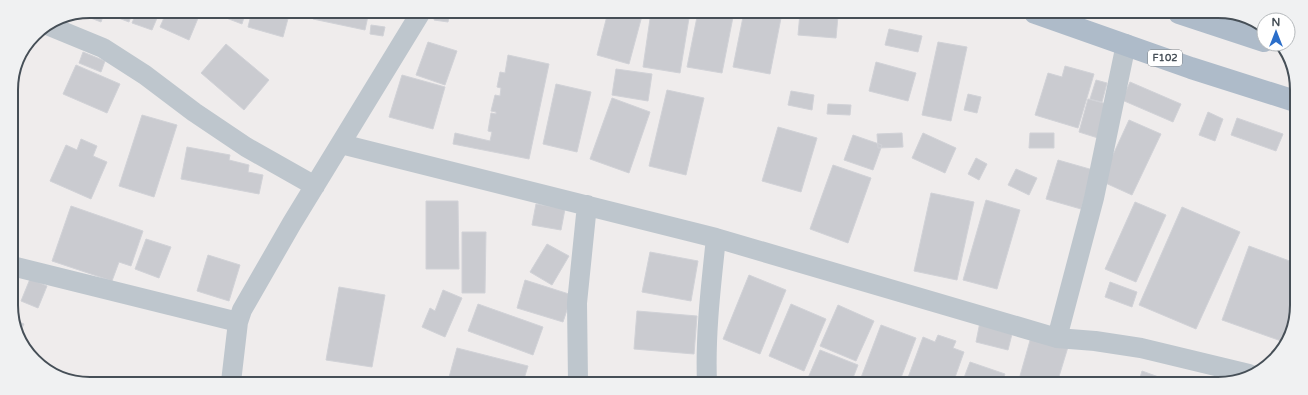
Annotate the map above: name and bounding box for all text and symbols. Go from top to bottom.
north arrow [1256,12,1296,52]
text: N [1272,16,1280,29]
road number: F102 [1148,50,1182,66]

